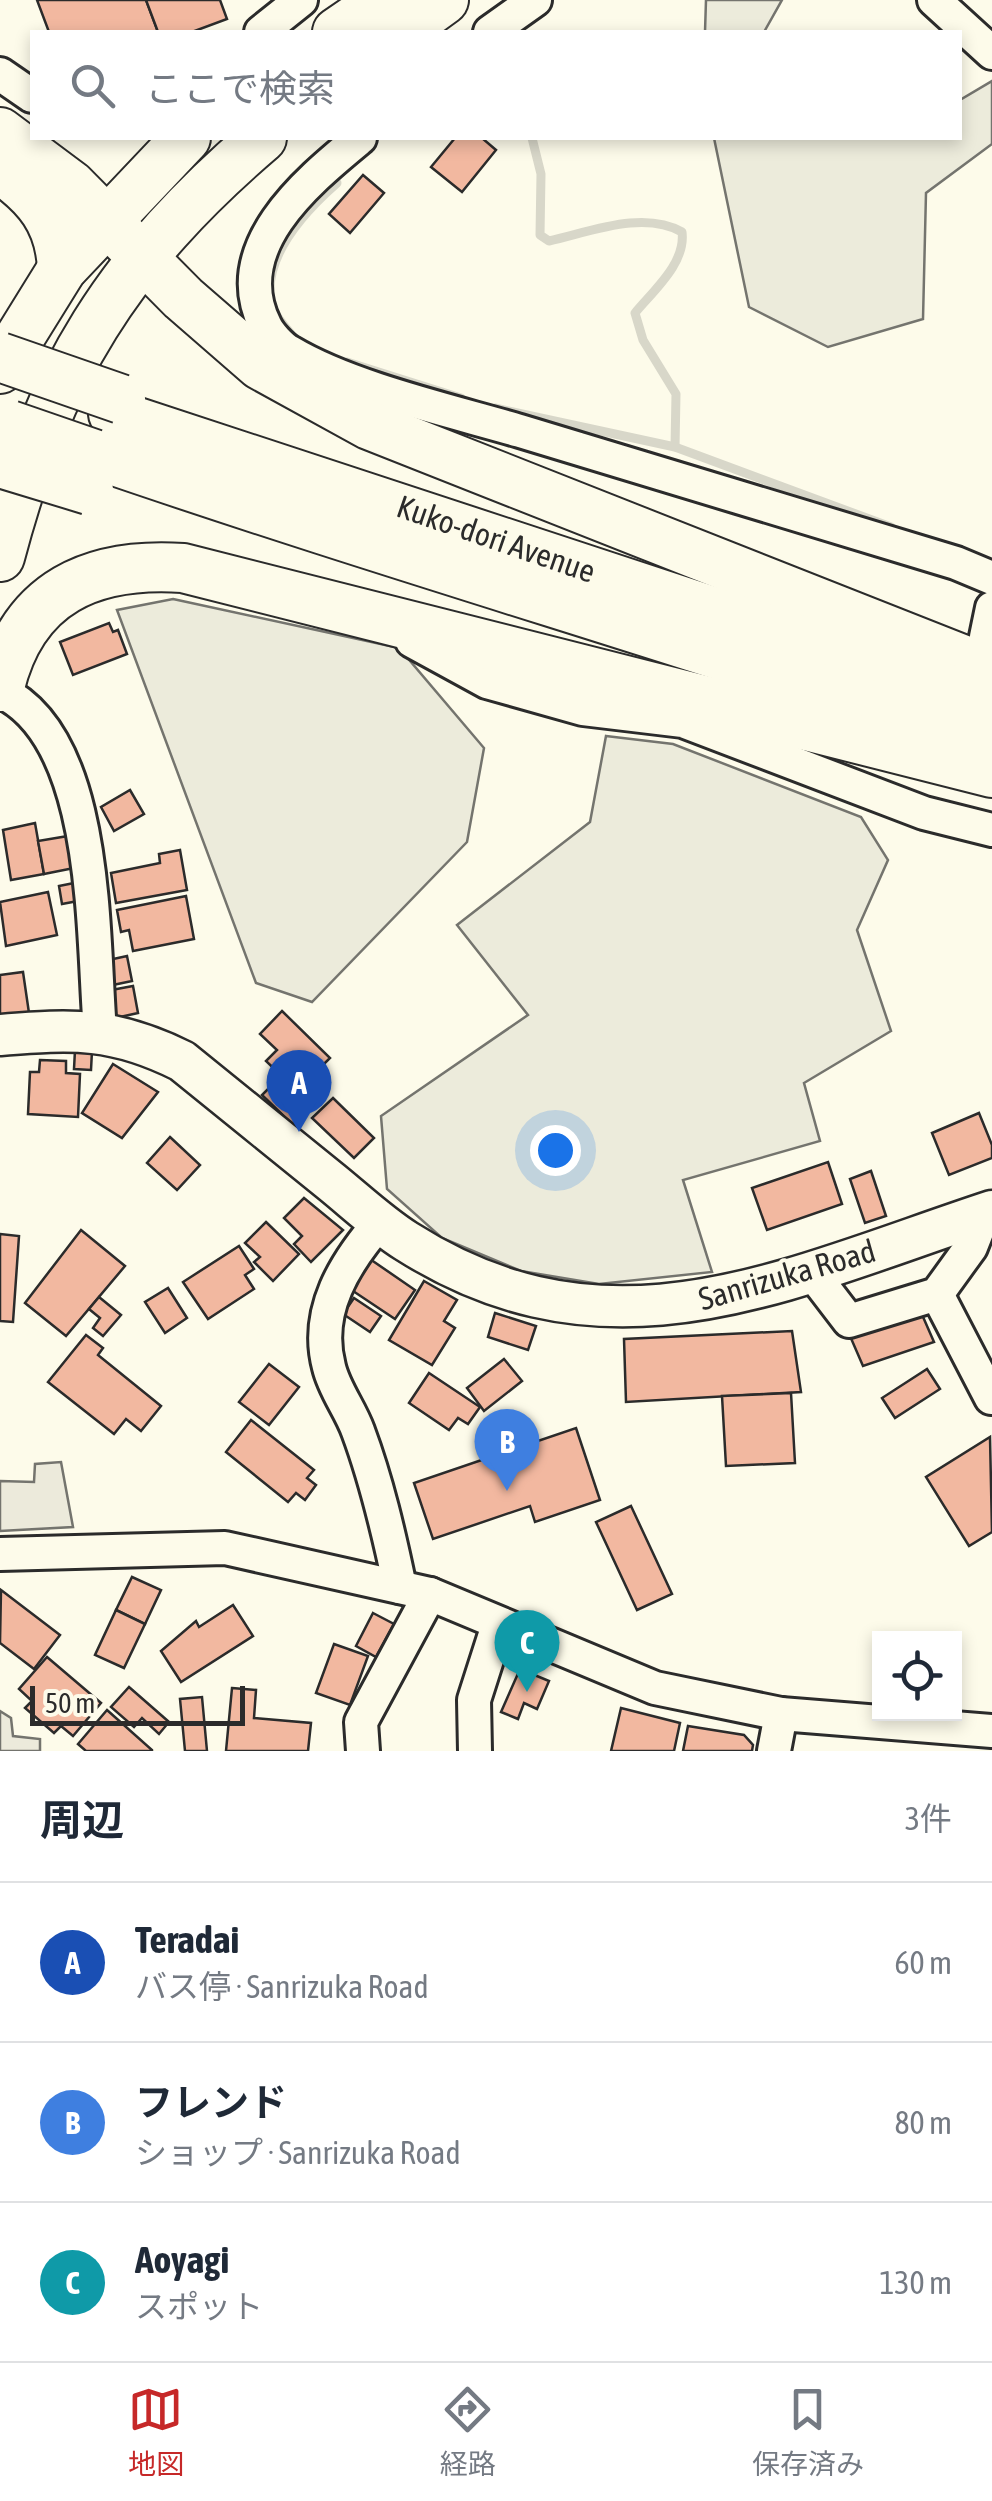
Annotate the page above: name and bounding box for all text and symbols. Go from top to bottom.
search box [30,30,962,140]
icon: search [65,58,120,113]
text: ここで検索 [145,67,335,110]
street label: Kuko-dori Avenue [392,487,600,590]
pin: A [266,1050,332,1132]
your location [530,1125,581,1176]
street label: Sanrizuka Road [694,1232,879,1317]
pin: B [474,1408,540,1491]
pin: C [494,1610,560,1692]
map controls [872,1631,962,1721]
button: locate [872,1631,962,1721]
scale bar [30,1681,245,1726]
text: 50 m [45,1687,95,1719]
text: 周辺 [40,1796,124,1844]
text: 3件 [905,1800,952,1837]
text: Teradai [135,1918,239,1961]
text: A [65,1944,80,1981]
text: 60 m [894,1944,952,1981]
text: バス停 · Sanrizuka Road [135,1968,429,2005]
text: フレンド [135,2081,287,2124]
text: B [65,2104,80,2141]
text: 80 m [894,2104,952,2141]
text: ショップ · Sanrizuka Road [135,2134,461,2171]
text: Aoyagi [135,2238,229,2281]
text: C [65,2264,80,2301]
text: 130 m [879,2264,952,2301]
text: スポット [135,2288,263,2325]
tab: 地図 [128,2382,184,2482]
tab: 経路 [440,2382,496,2482]
tab: 保存済み [752,2382,864,2482]

